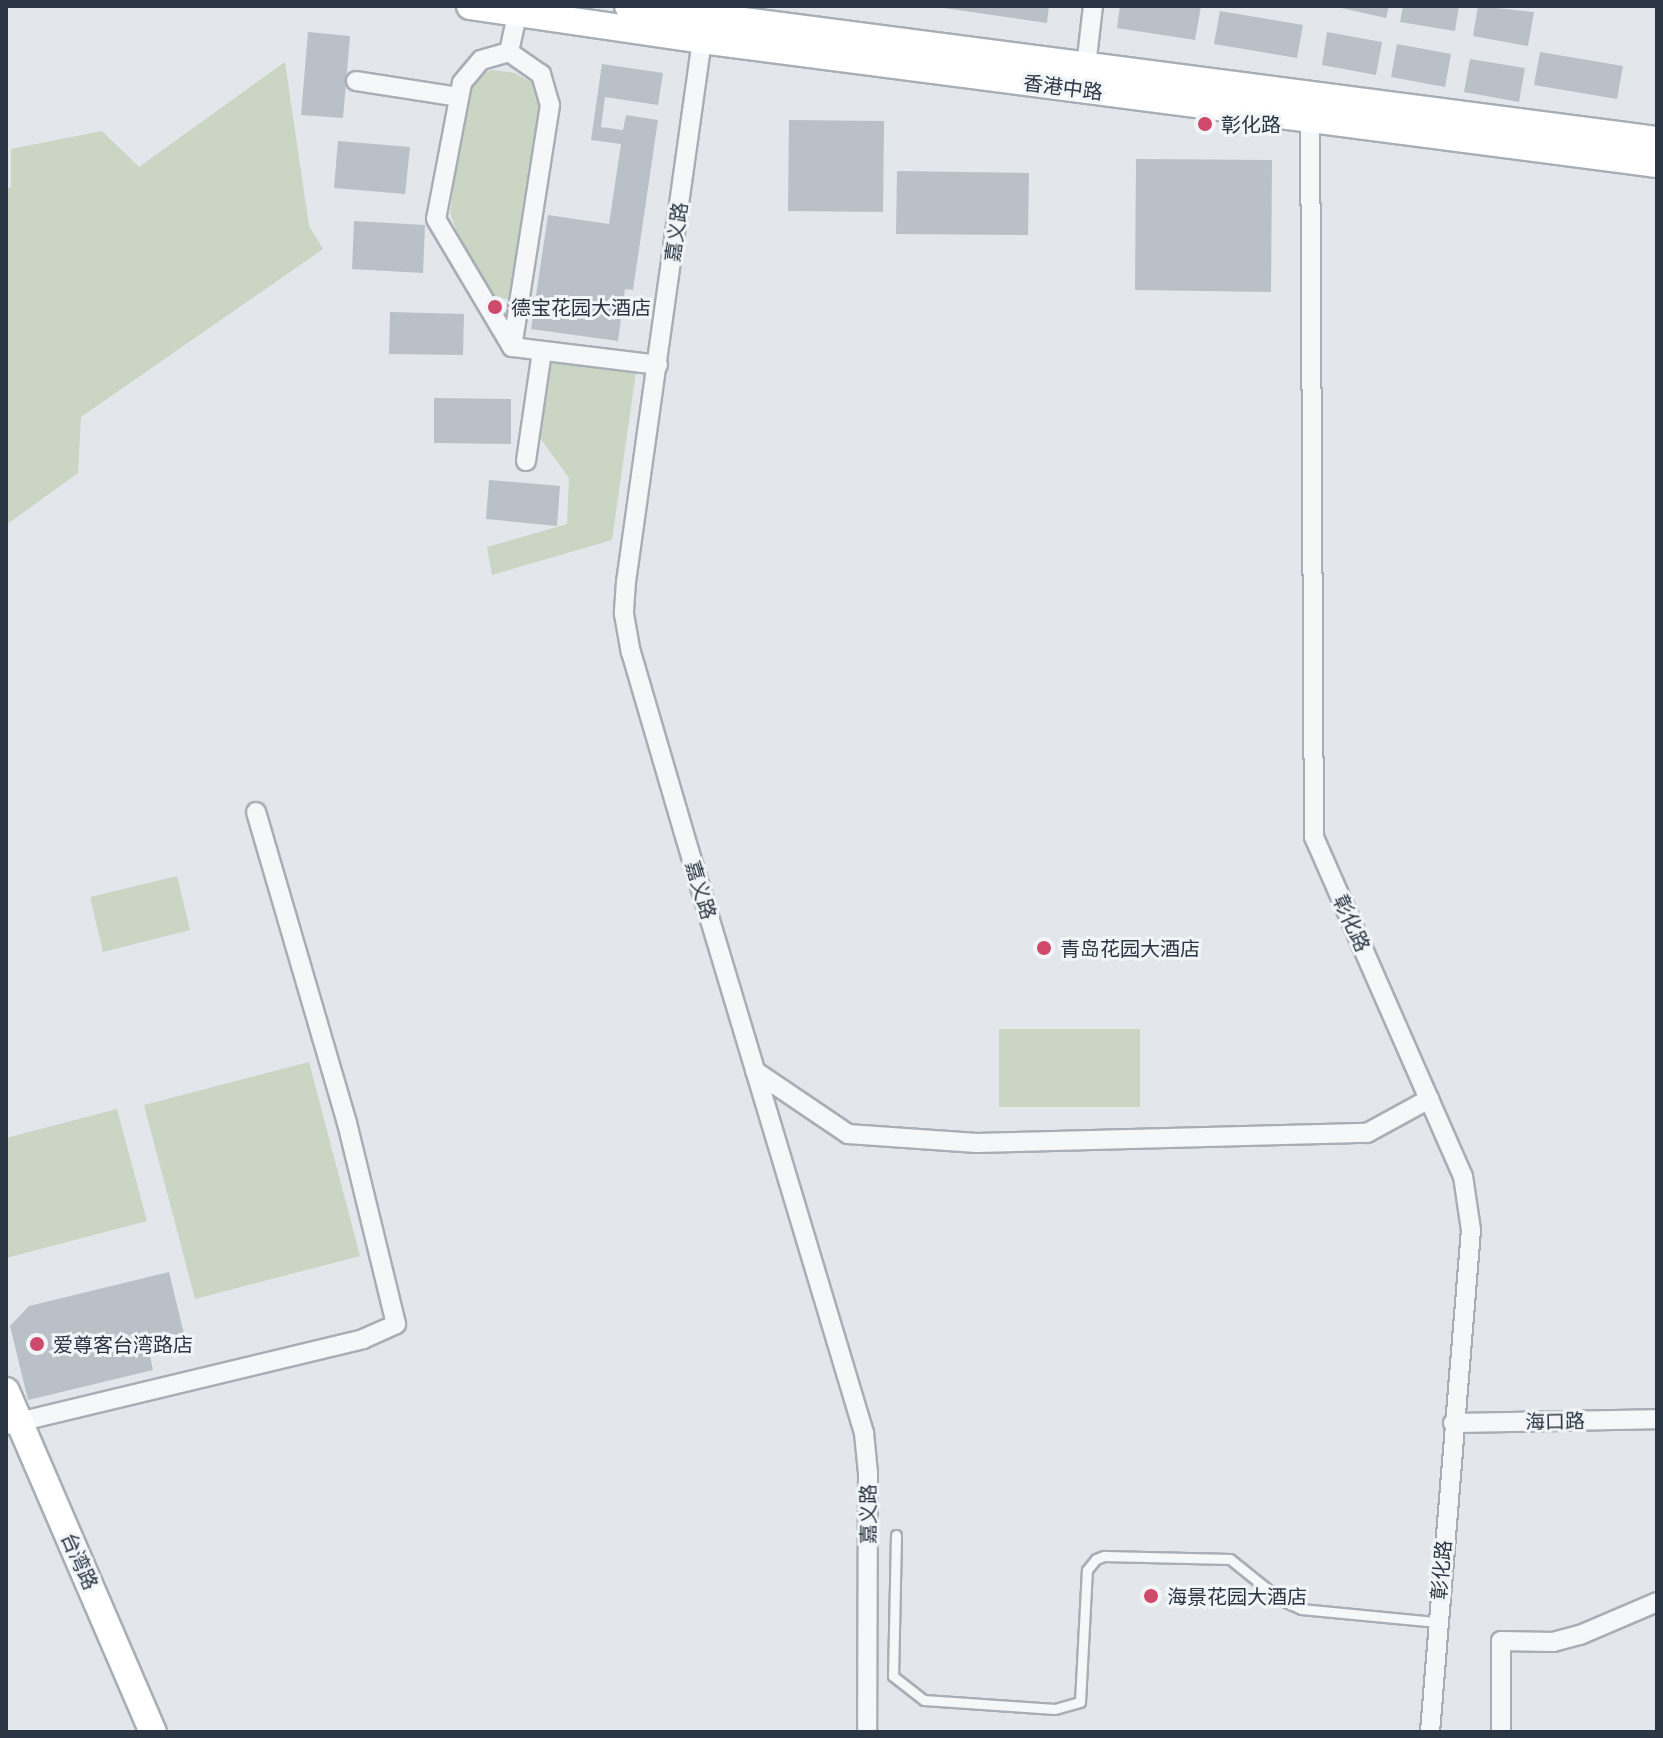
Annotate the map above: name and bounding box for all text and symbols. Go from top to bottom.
street label: 香港中路 [1022,70,1104,104]
place label: 彰化路 [1221,112,1281,136]
marker: 彰化路 [1196,115,1214,133]
street label: 嘉义路 [660,201,692,263]
place label: 德宝花园大酒店 [511,295,651,319]
marker: 德宝花园大酒店 [486,298,504,316]
street label: 嘉义路 [681,858,721,922]
street label: 彰化路 [1329,891,1375,955]
place label: 青岛花园大酒店 [1060,936,1200,960]
marker: 青岛花园大酒店 [1035,939,1053,957]
place label: 爱尊客台湾路店 [53,1332,193,1356]
marker: 爱尊客台湾路店 [28,1335,46,1353]
street label: 海口路 [1525,1408,1585,1434]
street label: 嘉义路 [856,1484,880,1544]
street label: 台湾路 [57,1529,103,1593]
street label: 彰化路 [1426,1539,1456,1601]
place label: 海景花园大酒店 [1167,1584,1307,1608]
marker: 海景花园大酒店 [1142,1587,1160,1605]

